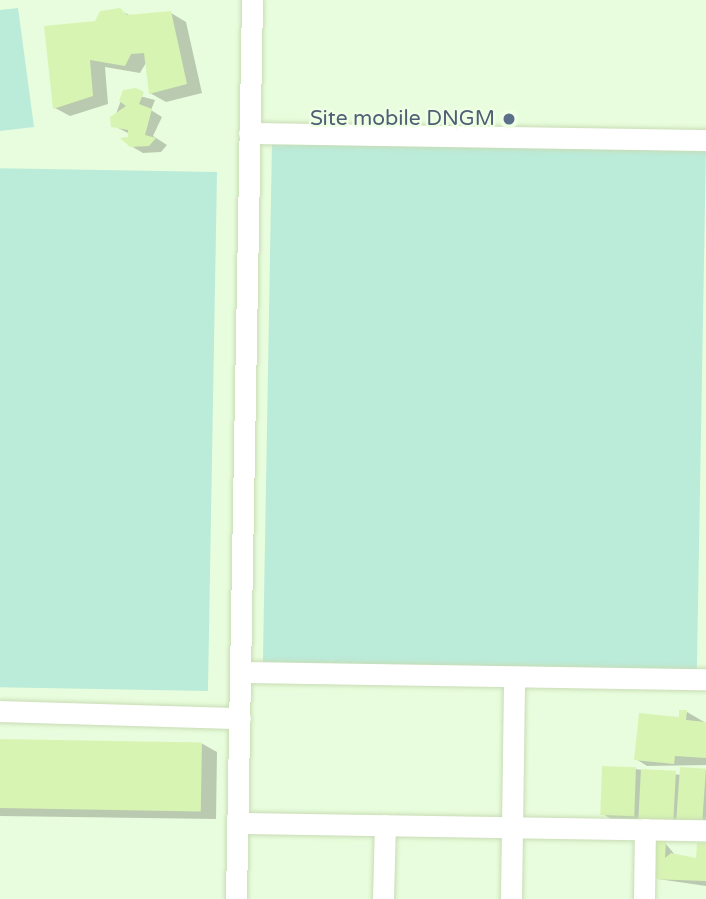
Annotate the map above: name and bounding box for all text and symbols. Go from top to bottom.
place label: Site mobile DNGM [310,106,495,132]
marker: Site mobile DNGM [501,111,517,127]

